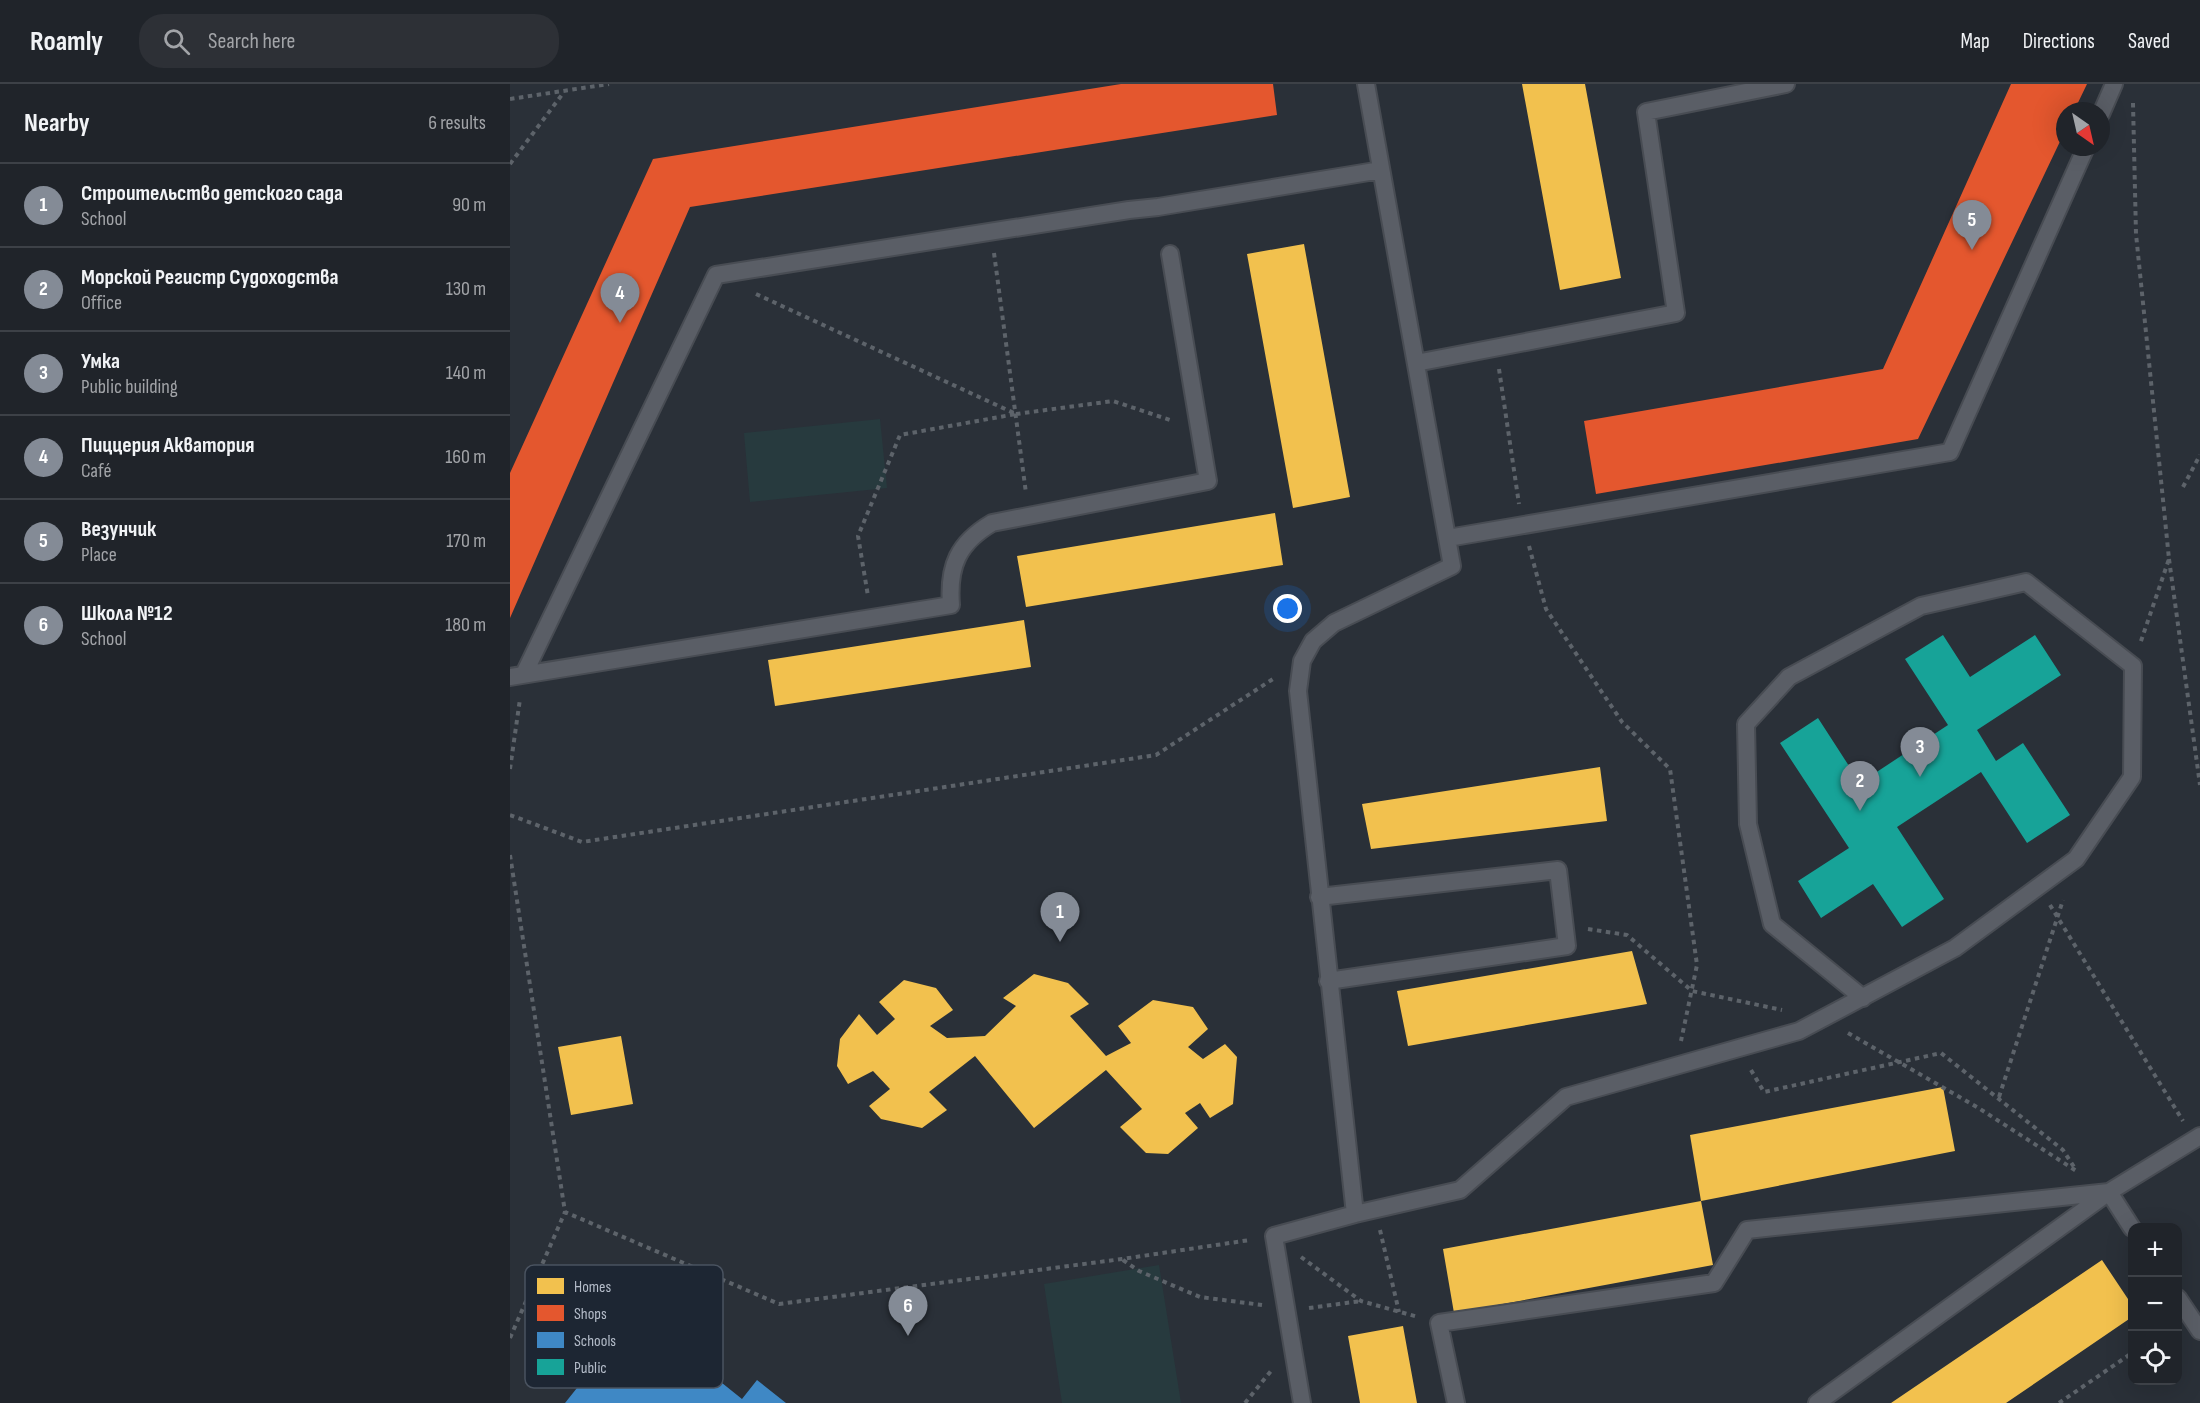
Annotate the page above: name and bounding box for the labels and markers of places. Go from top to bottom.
pin: 5 [1952,200,1992,250]
pin: 4 [600,274,640,323]
pin: 3 [1900,728,1940,777]
pin: 2 [1840,762,1880,811]
pin: 1 [1040,892,1080,942]
pin: 6 [888,1286,928,1336]

